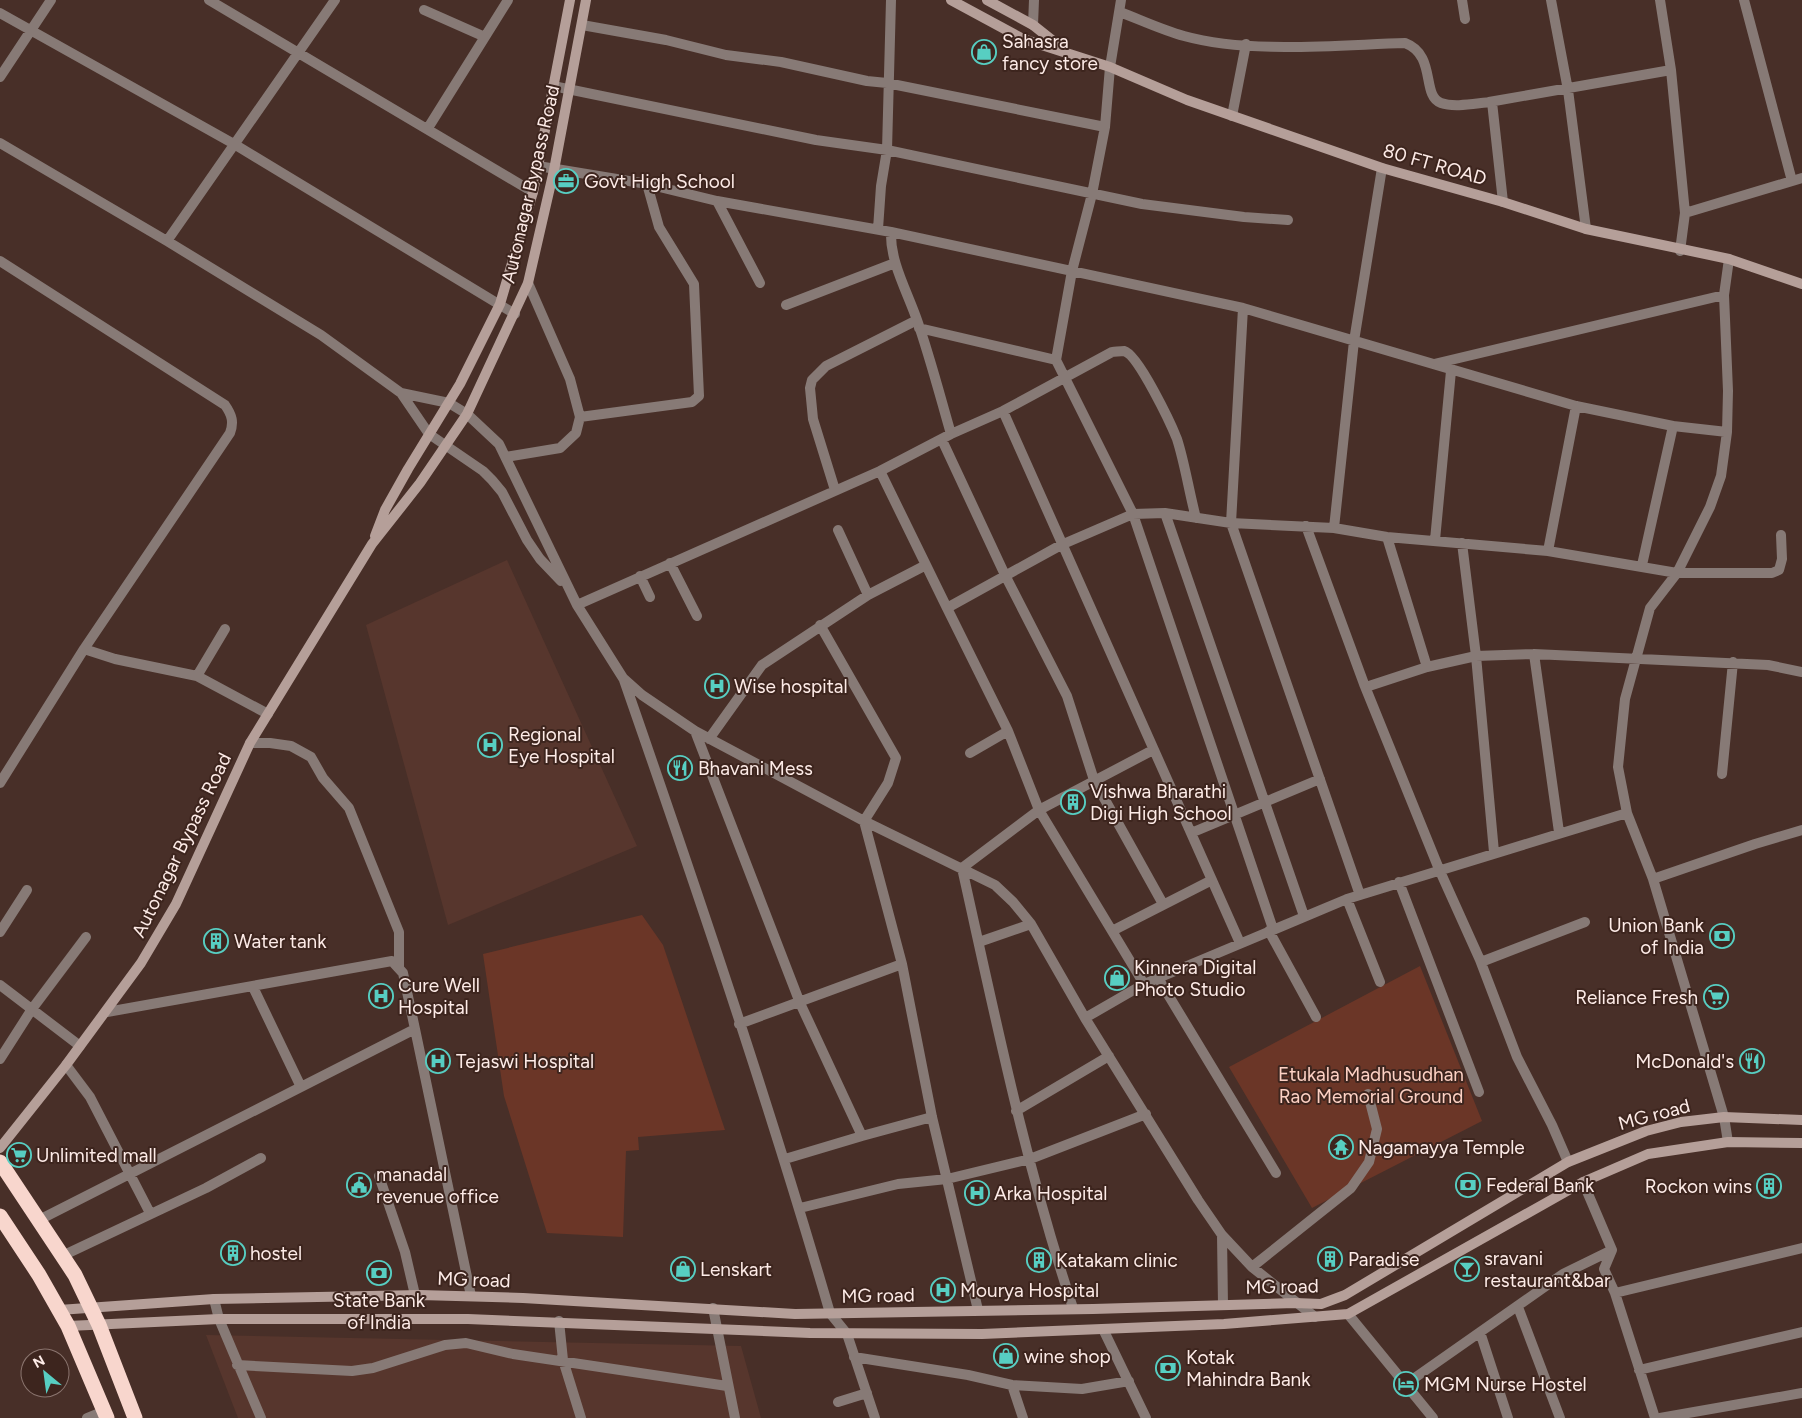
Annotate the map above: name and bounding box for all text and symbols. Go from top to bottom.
place label: Sahasra fancy store [1002,30,1098,75]
shop icon: Sahasra fancy store [971,39,997,65]
street label: Autonagar Bypass Road [497,83,564,285]
street label: 80 FT ROAD [1380,139,1489,190]
office icon: Govt High School [553,168,579,194]
place label: Govt High School [584,170,735,193]
hospital icon: Wise hospital [704,673,730,699]
place label: Wise hospital [734,675,848,698]
place label: Regional Eye Hospital [508,723,615,768]
hospital icon: Regional Eye Hospital [477,732,503,758]
street label: Autonagar Bypass Road [127,749,236,941]
restaurant icon: Bhavani Mess [667,755,693,781]
place label: Bhavani Mess [698,757,813,780]
place label: Vishwa Bharathi Digi High School [1090,780,1232,825]
building icon: Vishwa Bharathi Digi High School [1060,789,1086,815]
place label: Union Bank of India [1608,914,1705,959]
bank icon: Union Bank of India [1709,923,1735,949]
building icon: Water tank [203,928,229,954]
place label: Water tank [234,930,327,953]
place label: Kinnera Digital Photo Studio [1134,956,1256,1001]
shop icon: Kinnera Digital Photo Studio [1104,965,1130,991]
place label: Cure Well Hospital [398,974,480,1019]
hospital icon: Cure Well Hospital [368,983,394,1009]
supermarket icon: Reliance Fresh [1703,984,1729,1010]
place label: Reliance Fresh [1575,986,1698,1009]
hospital icon: Tejaswi Hospital [425,1048,451,1074]
restaurant icon: McDonald's [1739,1048,1765,1074]
place label: Tejaswi Hospital [456,1050,594,1073]
place label: McDonald's [1635,1050,1734,1073]
park label: Etukala Madhusudhan Rao Memorial Ground [1278,1063,1464,1108]
street label: MG road [1616,1094,1693,1135]
temple icon: Nagamayya Temple [1328,1134,1354,1160]
place label: Nagamayya Temple [1358,1136,1525,1159]
supermarket icon: Unlimited mall [6,1142,32,1168]
place label: Unlimited mall [36,1144,157,1167]
place label: manadal revenue office [376,1163,499,1208]
public building icon: manadal revenue office [346,1172,372,1198]
bank icon: Federal Bank [1455,1172,1481,1198]
building icon: Rockon wins [1756,1173,1782,1199]
place label: Federal Bank [1486,1174,1595,1197]
place label: Rockon wins [1645,1175,1752,1198]
hospital icon: Arka Hospital [964,1180,990,1206]
place label: Arka Hospital [994,1182,1107,1205]
building icon: hostel [220,1240,246,1266]
place label: hostel [250,1242,302,1265]
building icon: Paradise [1317,1246,1343,1272]
building icon: Katakam clinic [1026,1247,1052,1273]
place label: sravani restaurant&bar [1484,1247,1611,1292]
place label: Paradise [1348,1248,1419,1271]
place label: Katakam clinic [1056,1249,1178,1272]
shop icon: Lenskart [670,1256,696,1282]
bar icon: sravani restaurant&bar [1454,1256,1480,1282]
place label: Lenskart [700,1258,772,1281]
bank icon: State Bank of India [366,1260,392,1286]
street label: MG road [437,1267,511,1292]
street label: MG road [1245,1274,1319,1299]
hospital icon: Mourya Hospital [930,1277,956,1303]
place label: Mourya Hospital [960,1279,1099,1302]
street label: MG road [841,1283,915,1308]
place label: State Bank of India [333,1289,426,1334]
shop icon: wine shop [993,1343,1019,1369]
place label: wine shop [1024,1345,1111,1368]
place label: Kotak Mahindra Bank [1186,1346,1311,1391]
north arrow [20,1348,70,1398]
text: N [30,1352,48,1372]
bank icon: Kotak Mahindra Bank [1155,1355,1181,1381]
hotel icon: MGM Nurse Hostel [1393,1371,1419,1397]
place label: MGM Nurse Hostel [1424,1373,1587,1396]

